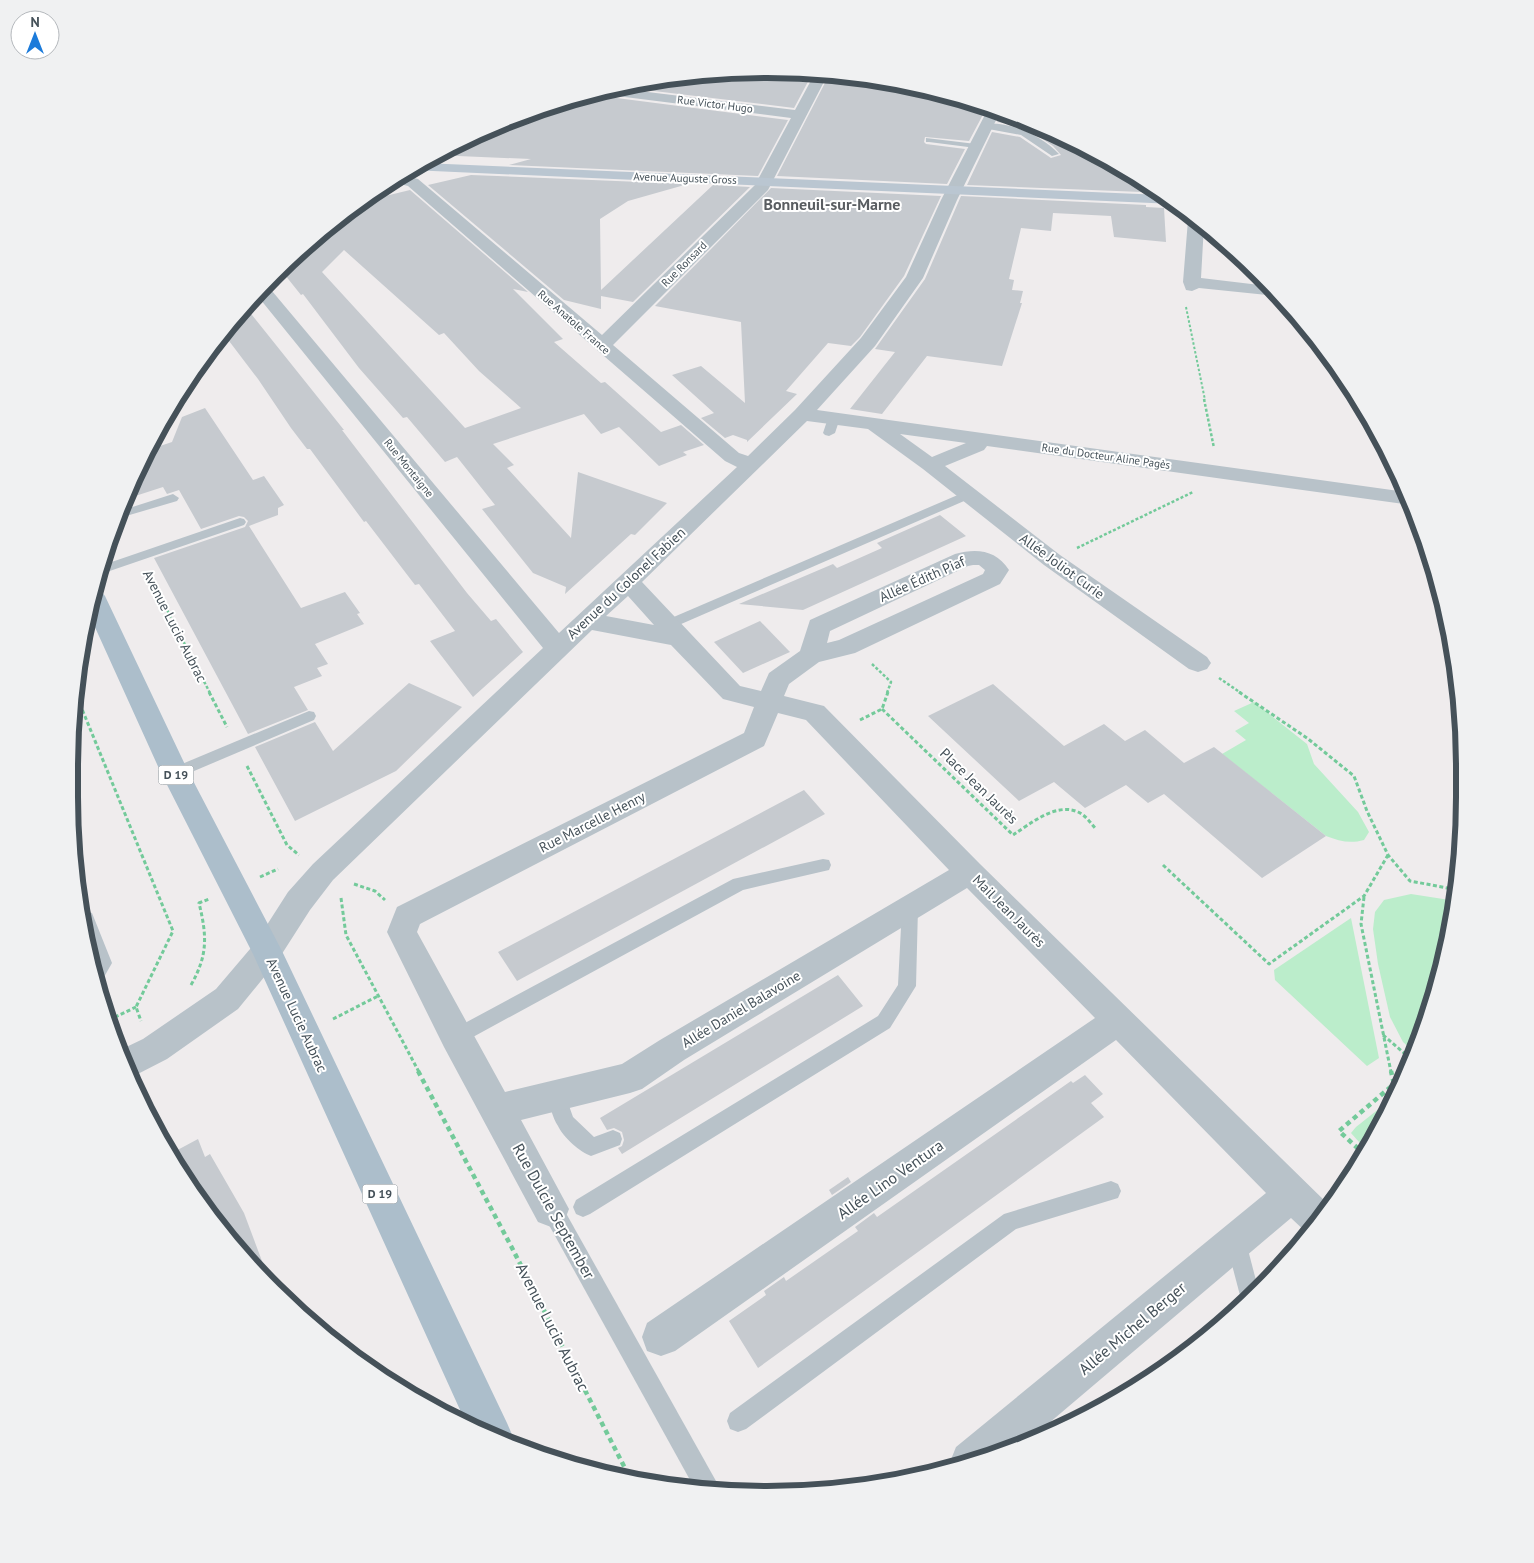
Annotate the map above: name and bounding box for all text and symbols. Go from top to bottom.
north arrow [10,10,60,60]
text: N [30,13,40,31]
street label: Rue Victor Hugo [676,92,754,116]
street label: Avenue Auguste Gross [633,169,737,187]
district label: Bonneuil-sur-Marne [764,194,900,214]
street label: Rue Ronsard [658,238,710,290]
street label: Rue Anatole France [535,287,613,357]
street label: Rue Montaigne [381,436,437,500]
street label: Rue du Docteur Aline Pagès [1041,440,1172,472]
street label: Avenue du Colonel Fabien [563,523,689,643]
street label: Allée Joliot Curie [1016,529,1108,603]
street label: Allée Édith Piaf [876,552,968,606]
street label: Avenue Lucie Aubrac [139,567,211,685]
street label: Place Jean Jaurès [936,744,1022,828]
road number: D 19 [158,766,194,784]
street label: Rue Marcelle Henry [536,787,649,857]
street label: Mail Jean Jaurès [969,871,1049,951]
street label: Avenue Lucie Aubrac [263,955,331,1075]
street label: Allée Daniel Balavoine [678,966,804,1052]
street label: Allée Lino Ventura [833,1135,947,1223]
street label: Rue Dulcie September [508,1140,600,1283]
road number: D 19 [362,1184,398,1204]
street label: Avenue Lucie Aubrac [512,1259,594,1395]
street label: Allée Michel Berger [1074,1277,1190,1379]

